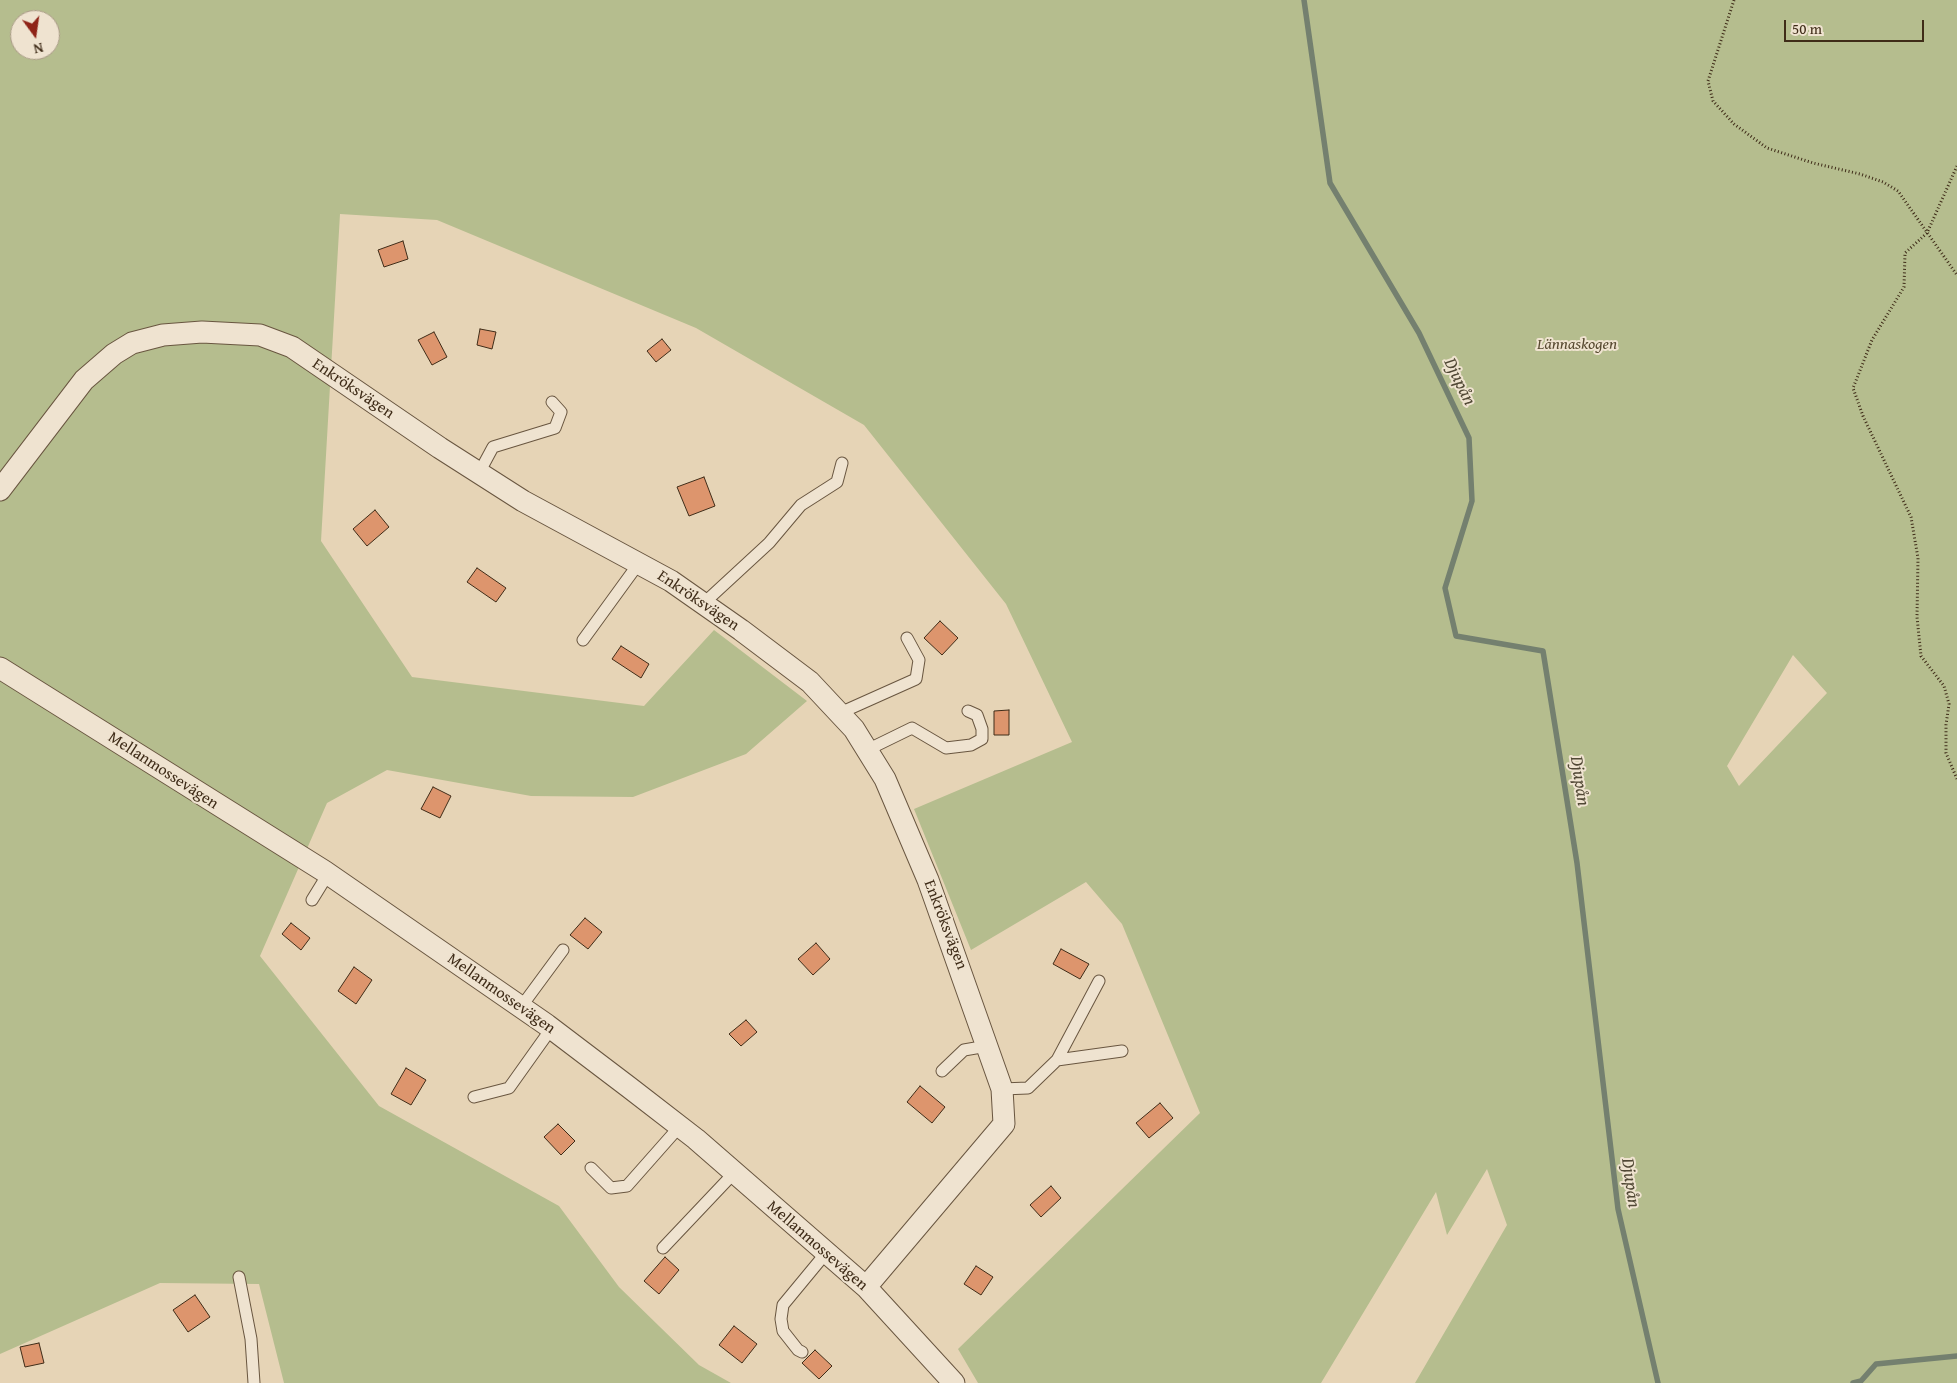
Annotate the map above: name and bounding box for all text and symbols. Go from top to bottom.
north arrow [10,10,60,60]
scale bar [1787,10,1927,42]
text: 50 m [1792,18,1822,39]
text: N [31,38,45,59]
park label: Lännaskogen [1537,335,1617,355]
street label: Enkröksvägen [308,355,398,423]
water label: Djupån [1438,355,1480,409]
street label: Enkröksvägen [653,567,743,635]
street label: Mellanmossevägen [104,728,222,814]
water label: Djupån [1564,755,1594,807]
street label: Enkröksvägen [919,877,971,973]
street label: Mellanmossevägen [443,950,559,1038]
water label: Djupån [1616,1157,1644,1209]
street label: Mellanmossevägen [763,1197,871,1295]

